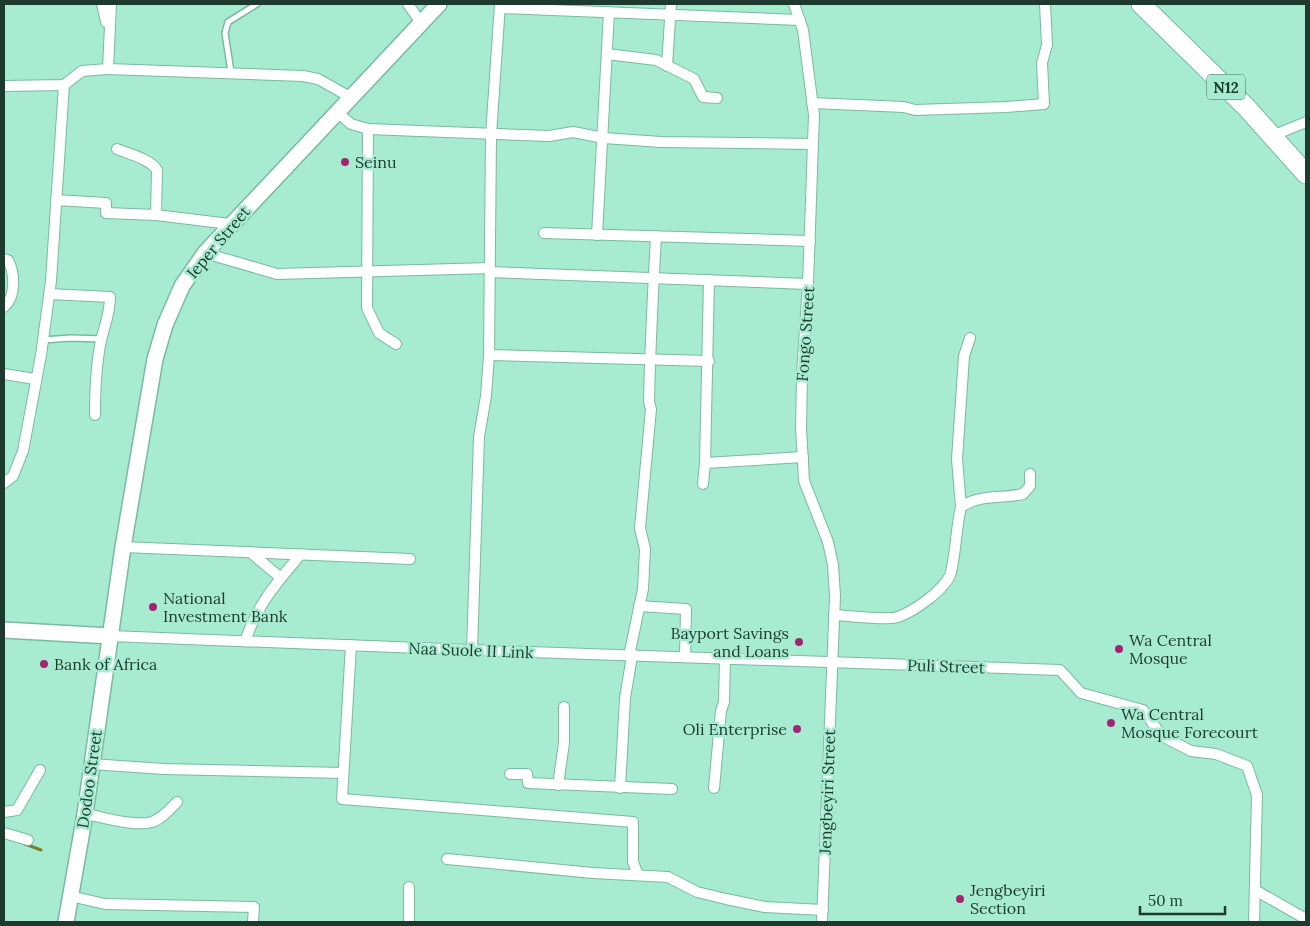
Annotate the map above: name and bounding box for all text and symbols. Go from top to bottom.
road number: N12 [1207,74,1245,100]
place label: Seinu [355,152,397,172]
marker: Seinu [339,156,351,168]
street label: Ieper Street [182,201,255,282]
street label: Fongo Street [792,285,818,382]
place label: National Investment Bank [163,588,288,626]
marker: National Investment Bank [147,601,159,613]
place label: Bayport Savings and Loans [670,623,789,661]
place label: Wa Central Mosque [1129,630,1212,668]
marker: Bayport Savings and Loans [793,636,805,648]
street label: Naa Suole II Link [408,638,534,662]
marker: Wa Central Mosque [1113,643,1125,655]
place label: Bank of Africa [54,654,157,674]
street label: Puli Street [907,655,986,677]
marker: Bank of Africa [38,658,50,670]
place label: Wa Central Mosque Forecourt [1121,704,1259,742]
marker: Wa Central Mosque Forecourt [1105,717,1117,729]
place label: Oli Enterprise [683,719,787,739]
marker: Oli Enterprise [791,723,803,735]
street label: Dodoo Street [72,728,106,829]
street label: Jengbeyiri Street [815,728,839,856]
place label: Jengbeyiri Section [969,880,1046,918]
scale bar [1140,884,1225,916]
text: 50 m [1148,891,1183,910]
marker: Jengbeyiri Section [954,893,966,905]

